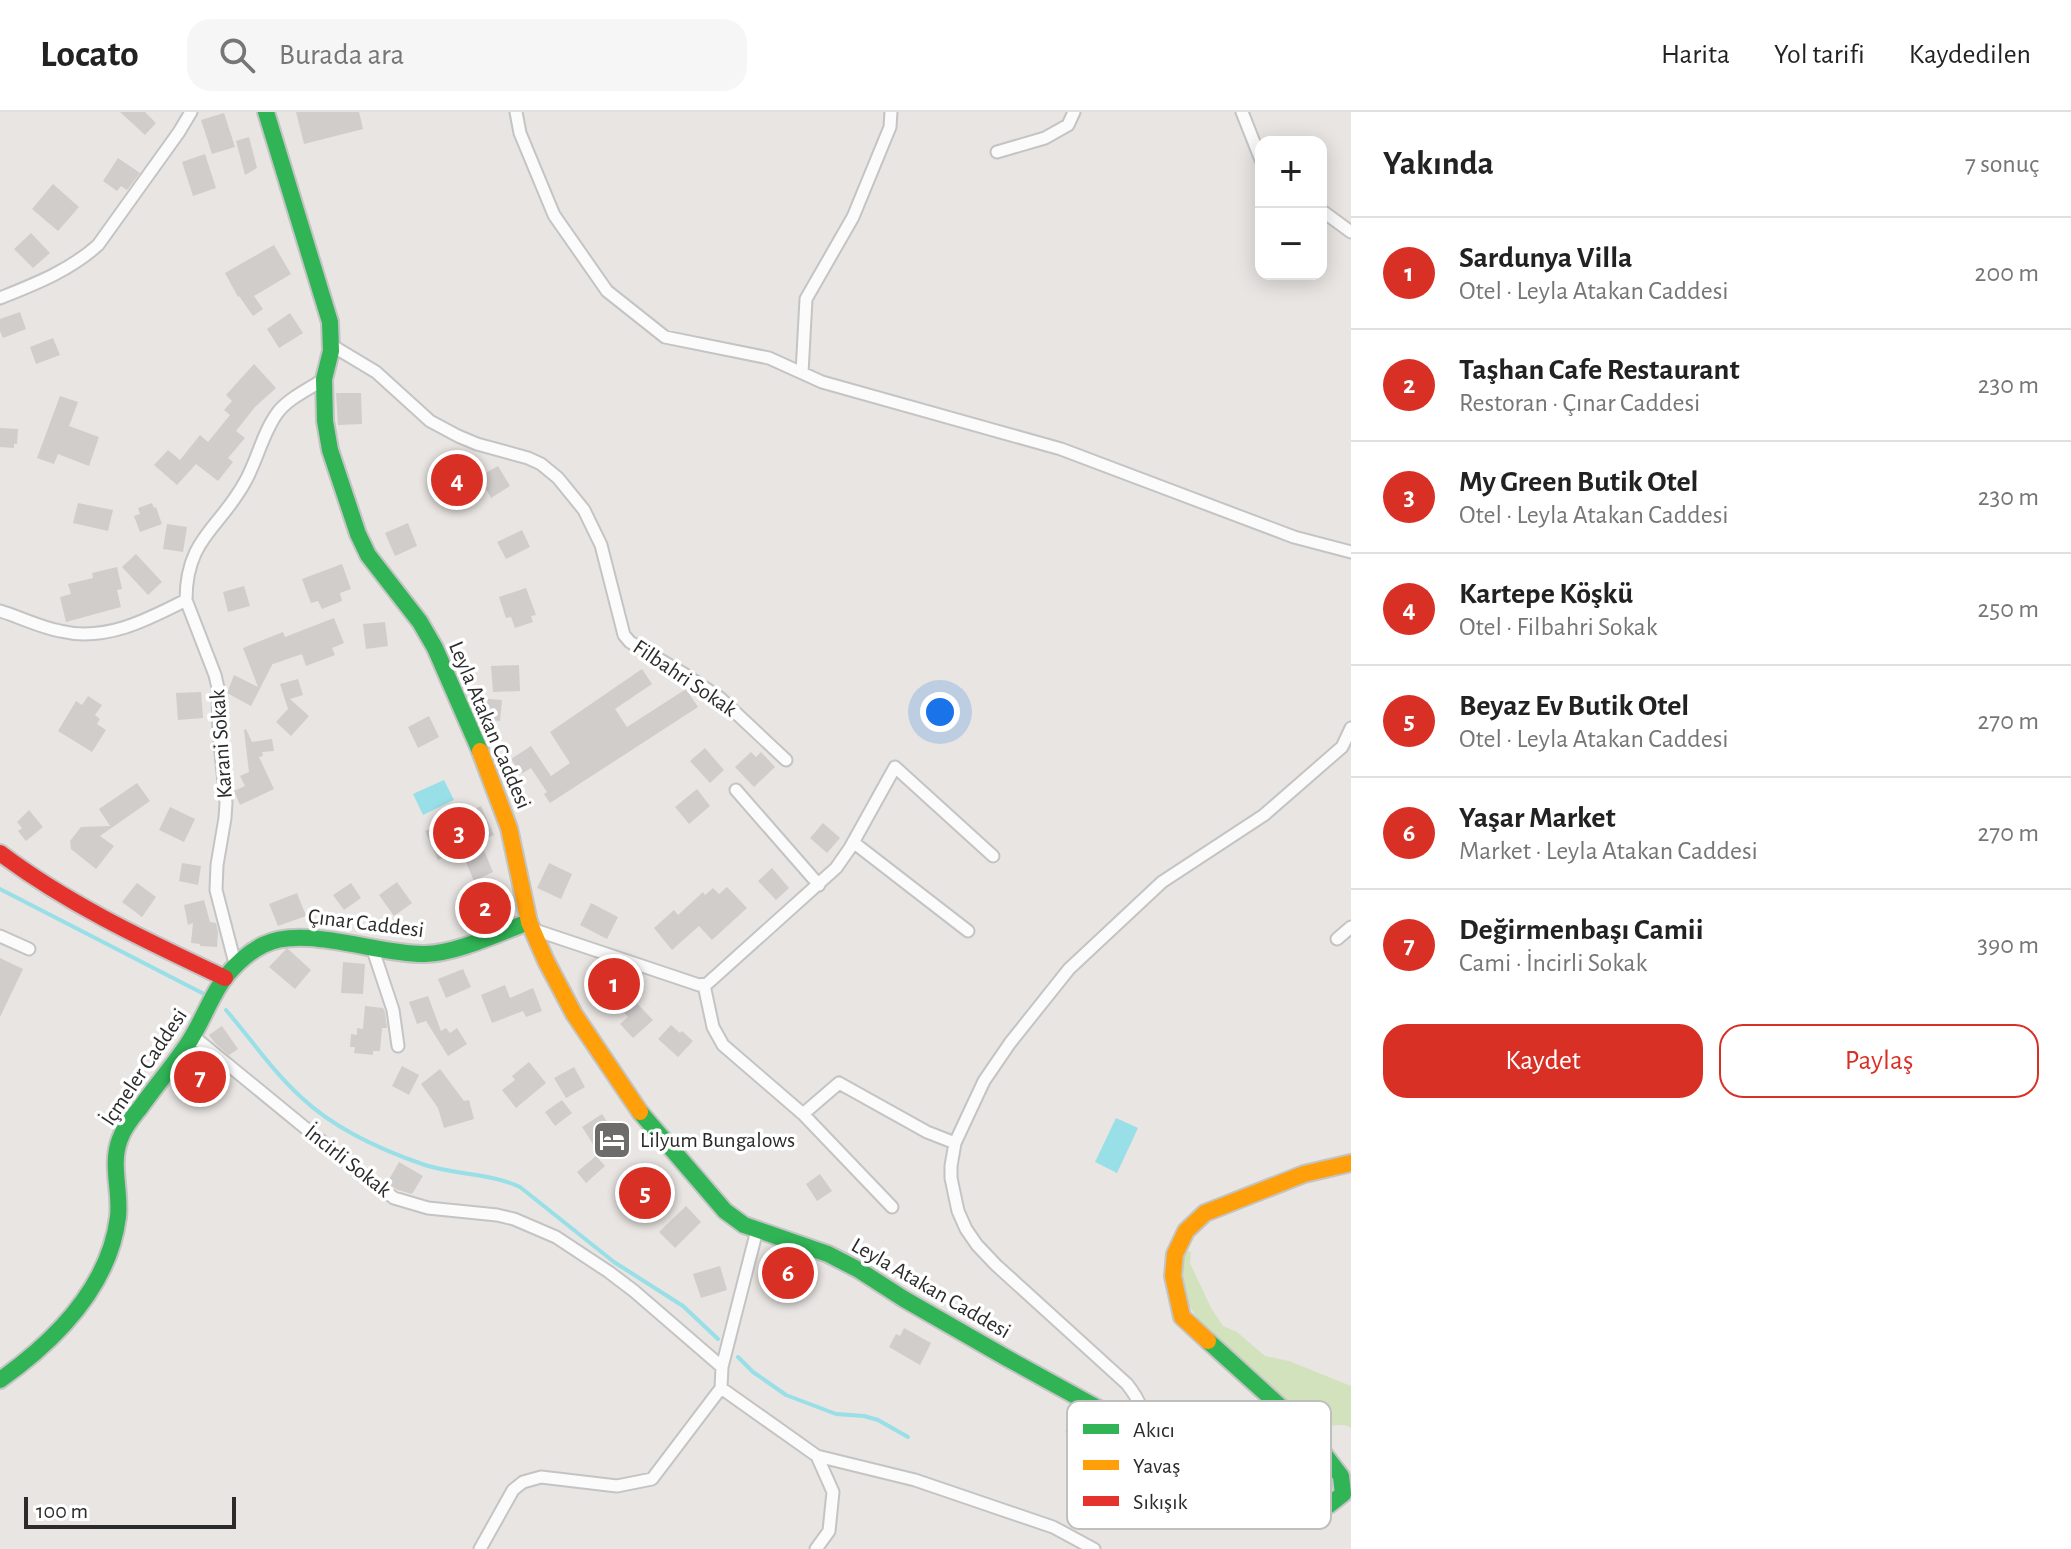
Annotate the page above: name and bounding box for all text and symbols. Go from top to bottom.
search box [187,19,747,91]
icon: search [215,33,259,77]
text: Locato [40,36,139,74]
text: Burada ara [279,40,404,70]
text: Harita [1661,41,1730,69]
text: Yol tarifi [1774,41,1865,69]
text: Kaydedilen [1909,41,2031,69]
map controls [1255,136,1327,280]
button: + [1255,136,1327,208]
text: Yakında [1383,147,1494,181]
text: 7 sonuç [1965,151,2039,177]
button: − [1255,208,1327,280]
text: Sardunya Villa [1459,243,1632,273]
text: 1 [1404,260,1414,286]
text: 200 m [1975,260,2039,286]
text: Otel · Leyla Atakan Caddesi [1459,278,1729,304]
text: Taşhan Cafe Restaurant [1459,355,1740,385]
text: 2 [1403,372,1415,398]
text: 230 m [1978,372,2039,398]
text: Restoran · Çınar Caddesi [1459,390,1700,416]
pin: 4 [431,450,483,510]
text: My Green Butik Otel [1459,467,1698,497]
text: 3 [1403,484,1415,510]
text: 230 m [1978,484,2039,510]
text: Otel · Leyla Atakan Caddesi [1459,502,1729,528]
text: Kartepe Köşkü [1459,579,1633,609]
text: 4 [1402,596,1416,622]
text: 250 m [1977,596,2039,622]
text: Otel · Filbahri Sokak [1459,614,1658,640]
street label: Filbahri Sokak [629,635,741,721]
street label: Leyla Atakan Caddesi [445,638,535,812]
street label: Karani Sokak [206,689,236,799]
text: Beyaz Ev Butik Otel [1459,691,1689,721]
your location [920,692,960,732]
text: 5 [1403,708,1415,734]
text: 270 m [1978,708,2039,734]
text: Otel · Leyla Atakan Caddesi [1459,726,1729,752]
pin: 3 [433,803,485,863]
text: Yaşar Market [1459,803,1616,833]
text: 6 [1403,820,1415,846]
text: 270 m [1978,820,2039,846]
text: Market · Leyla Atakan Caddesi [1459,838,1758,864]
pin: 2 [459,878,511,938]
street label: Çınar Caddesi [307,905,425,941]
text: Değirmenbaşı Camii [1459,915,1704,945]
text: 7 [1403,932,1415,958]
text: 390 m [1977,932,2039,958]
text: Cami · İncirli Sokak [1459,950,1647,976]
pin: 1 [588,954,640,1014]
street label: İçmeler Caddesi [97,1005,191,1129]
button: Kaydet [1383,1024,1703,1098]
button: Paylaş [1719,1024,2039,1098]
pin: 7 [174,1047,226,1107]
hotel icon: Lilyum Bungalows [591,1119,633,1161]
street label: İncirli Sokak [301,1121,395,1201]
place label: Lilyum Bungalows [640,1129,795,1151]
pin: 5 [619,1163,671,1223]
street label: Leyla Atakan Caddesi [848,1234,1014,1342]
pin: 6 [762,1243,814,1303]
legend [1067,1401,1331,1529]
text: Akıcı [1133,1419,1175,1441]
text: Yavaş [1133,1455,1180,1477]
text: Sıkışık [1133,1491,1188,1513]
scale bar [24,1493,236,1529]
text: 100 m [36,1500,88,1522]

